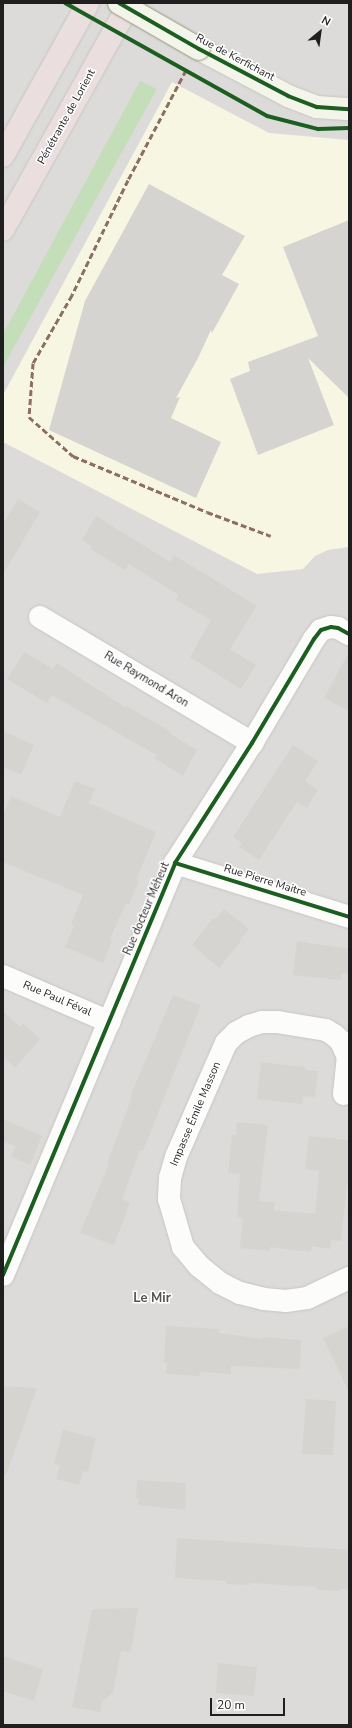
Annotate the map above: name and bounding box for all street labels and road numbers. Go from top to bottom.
street label: Rue de Kerfichant [193,32,277,84]
street label: Pénétrante de Lorient [35,67,99,167]
street label: Rue Raymond Aron [101,650,191,710]
street label: Rue docteur Méheut [121,860,173,958]
street label: Rue Pierre Maitre [222,862,308,900]
street label: Rue Paul Féval [21,979,93,1019]
street label: Impasse Émile Masson [168,1060,224,1168]

